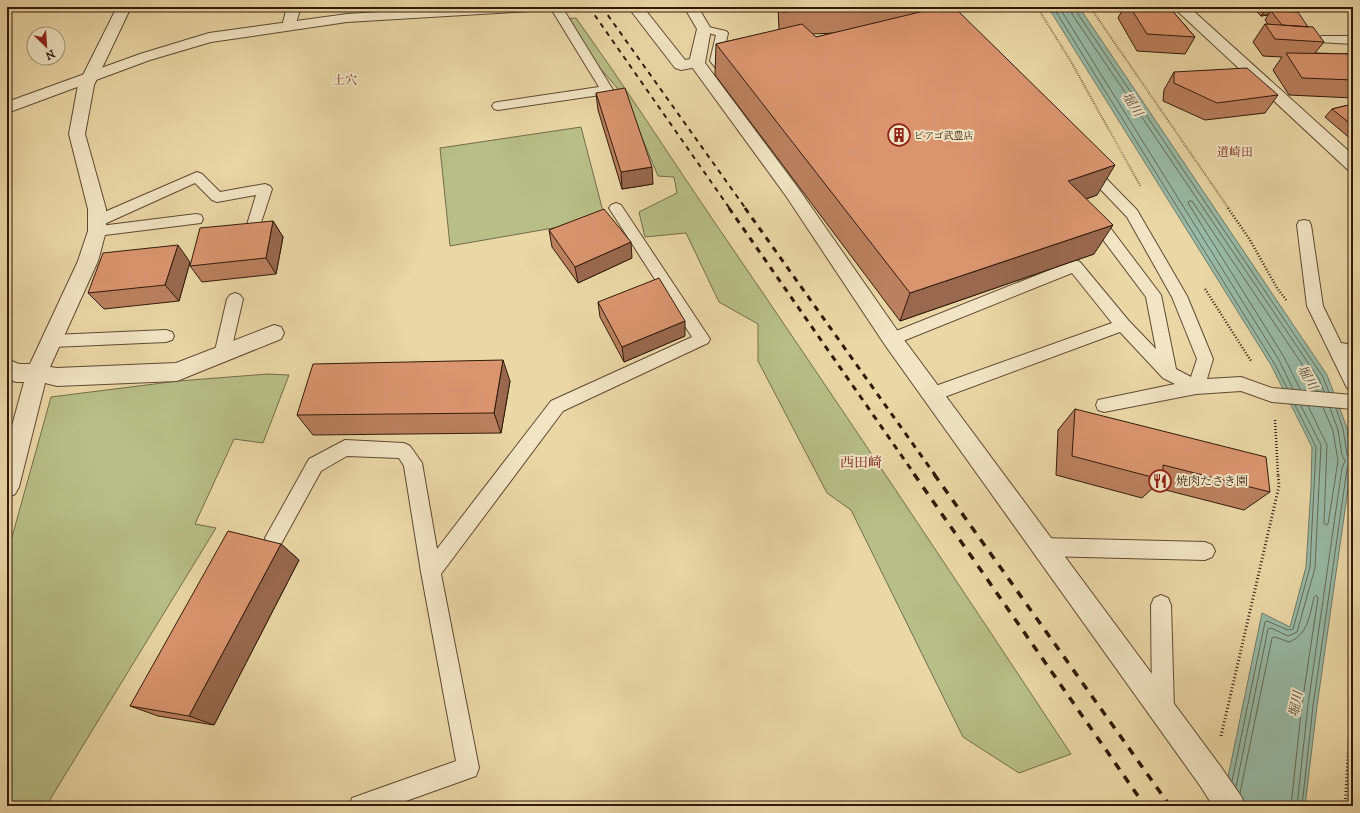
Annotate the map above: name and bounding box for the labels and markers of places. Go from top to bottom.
building icon: ピアゴ武豊店 [886,122,912,148]
place label: ピアゴ武豊店 [914,130,974,142]
restaurant icon: 焼肉たさき園 [1147,468,1173,494]
place label: 焼肉たさき園 [1176,474,1248,489]

